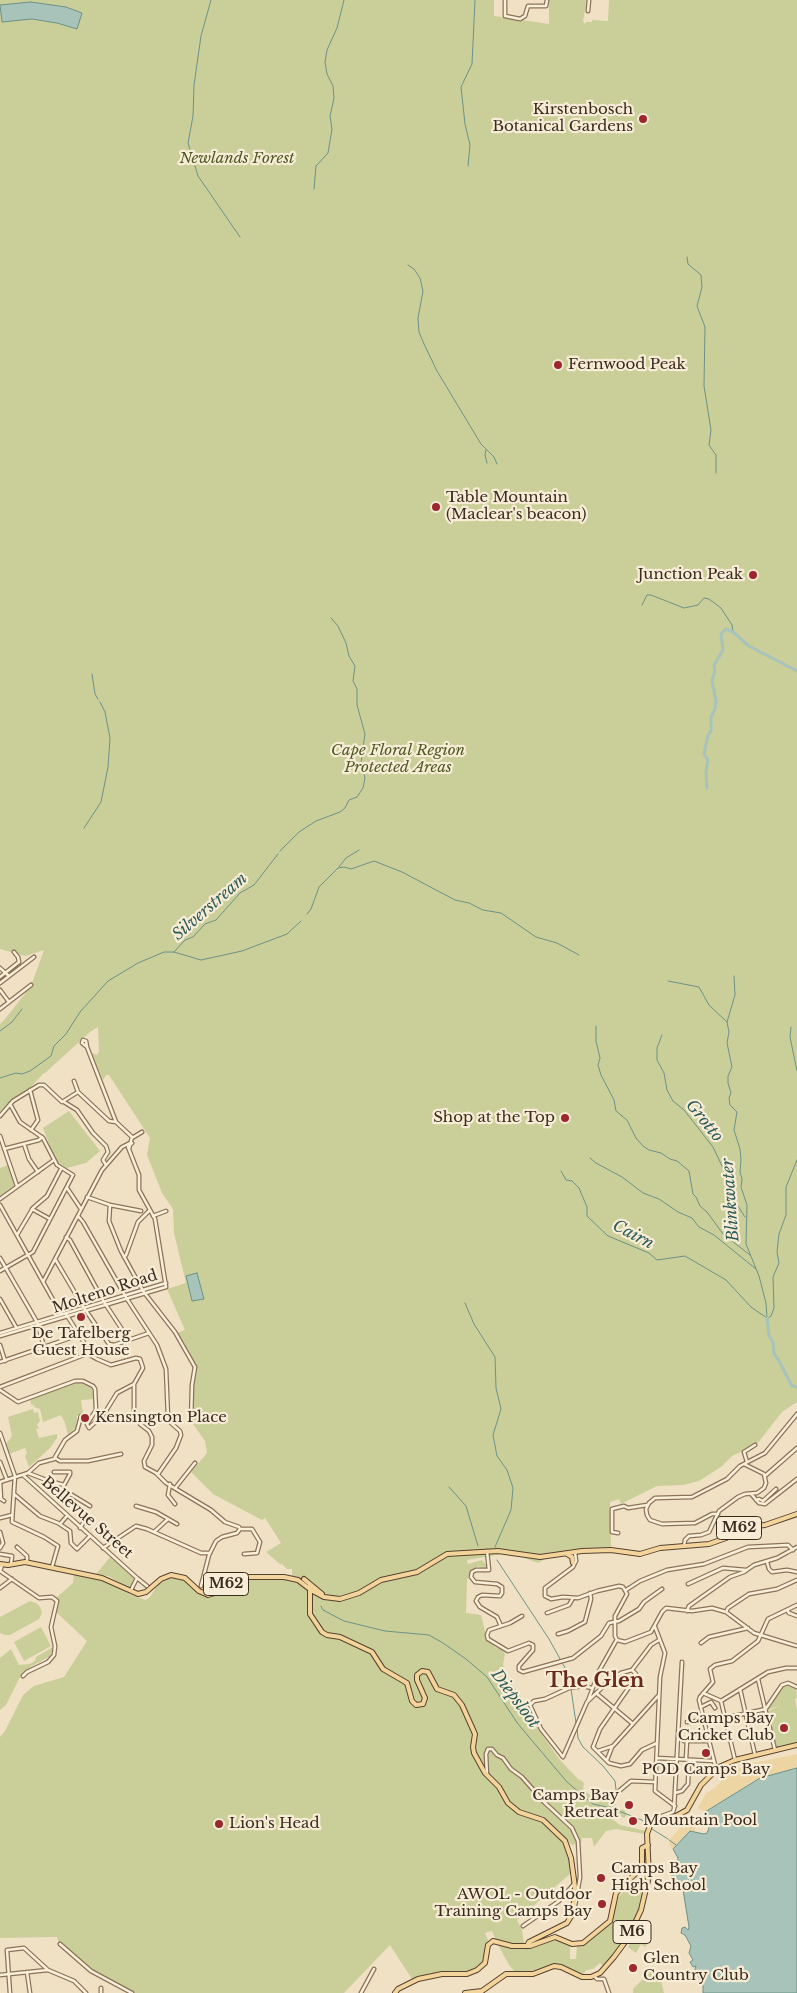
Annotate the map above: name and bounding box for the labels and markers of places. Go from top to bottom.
place label: Kirstenbosch Botanical Gardens [492,101,633,136]
marker: Kirstenbosch Botanical Gardens [637,113,649,125]
place label: Fernwood Peak [568,356,686,374]
marker: Fernwood Peak [552,359,564,371]
place label: Table Mountain (Maclear's beacon) [446,489,586,524]
marker: Table Mountain (Maclear's beacon) [430,501,442,513]
place label: Junction Peak [638,566,743,584]
marker: Junction Peak [747,569,759,581]
place label: Shop at the Top [433,1109,555,1127]
marker: Shop at the Top [559,1112,571,1124]
marker: De Tafelberg Guest House [75,1311,87,1323]
place label: De Tafelberg Guest House [32,1325,130,1360]
place label: Kensington Place [95,1409,227,1427]
marker: Kensington Place [79,1412,91,1424]
place label: Camps Bay Cricket Club [678,1710,774,1745]
marker: Camps Bay Cricket Club [778,1722,790,1734]
marker: POD Camps Bay [700,1747,712,1759]
place label: POD Camps Bay [642,1761,770,1779]
place label: Camps Bay Retreat [532,1787,619,1822]
marker: Camps Bay Retreat [623,1799,635,1811]
place label: Mountain Pool [643,1812,757,1830]
place label: Lion's Head [229,1815,320,1833]
marker: Mountain Pool [627,1815,639,1827]
marker: Lion's Head [213,1818,225,1830]
place label: Camps Bay High School [611,1860,706,1895]
marker: Camps Bay High School [595,1872,607,1884]
place label: AWOL - Outdoor Training Camps Bay [435,1886,592,1921]
marker: AWOL - Outdoor Training Camps Bay [596,1898,608,1910]
place label: Glen Country Club [643,1950,749,1985]
marker: Glen Country Club [627,1962,639,1974]

